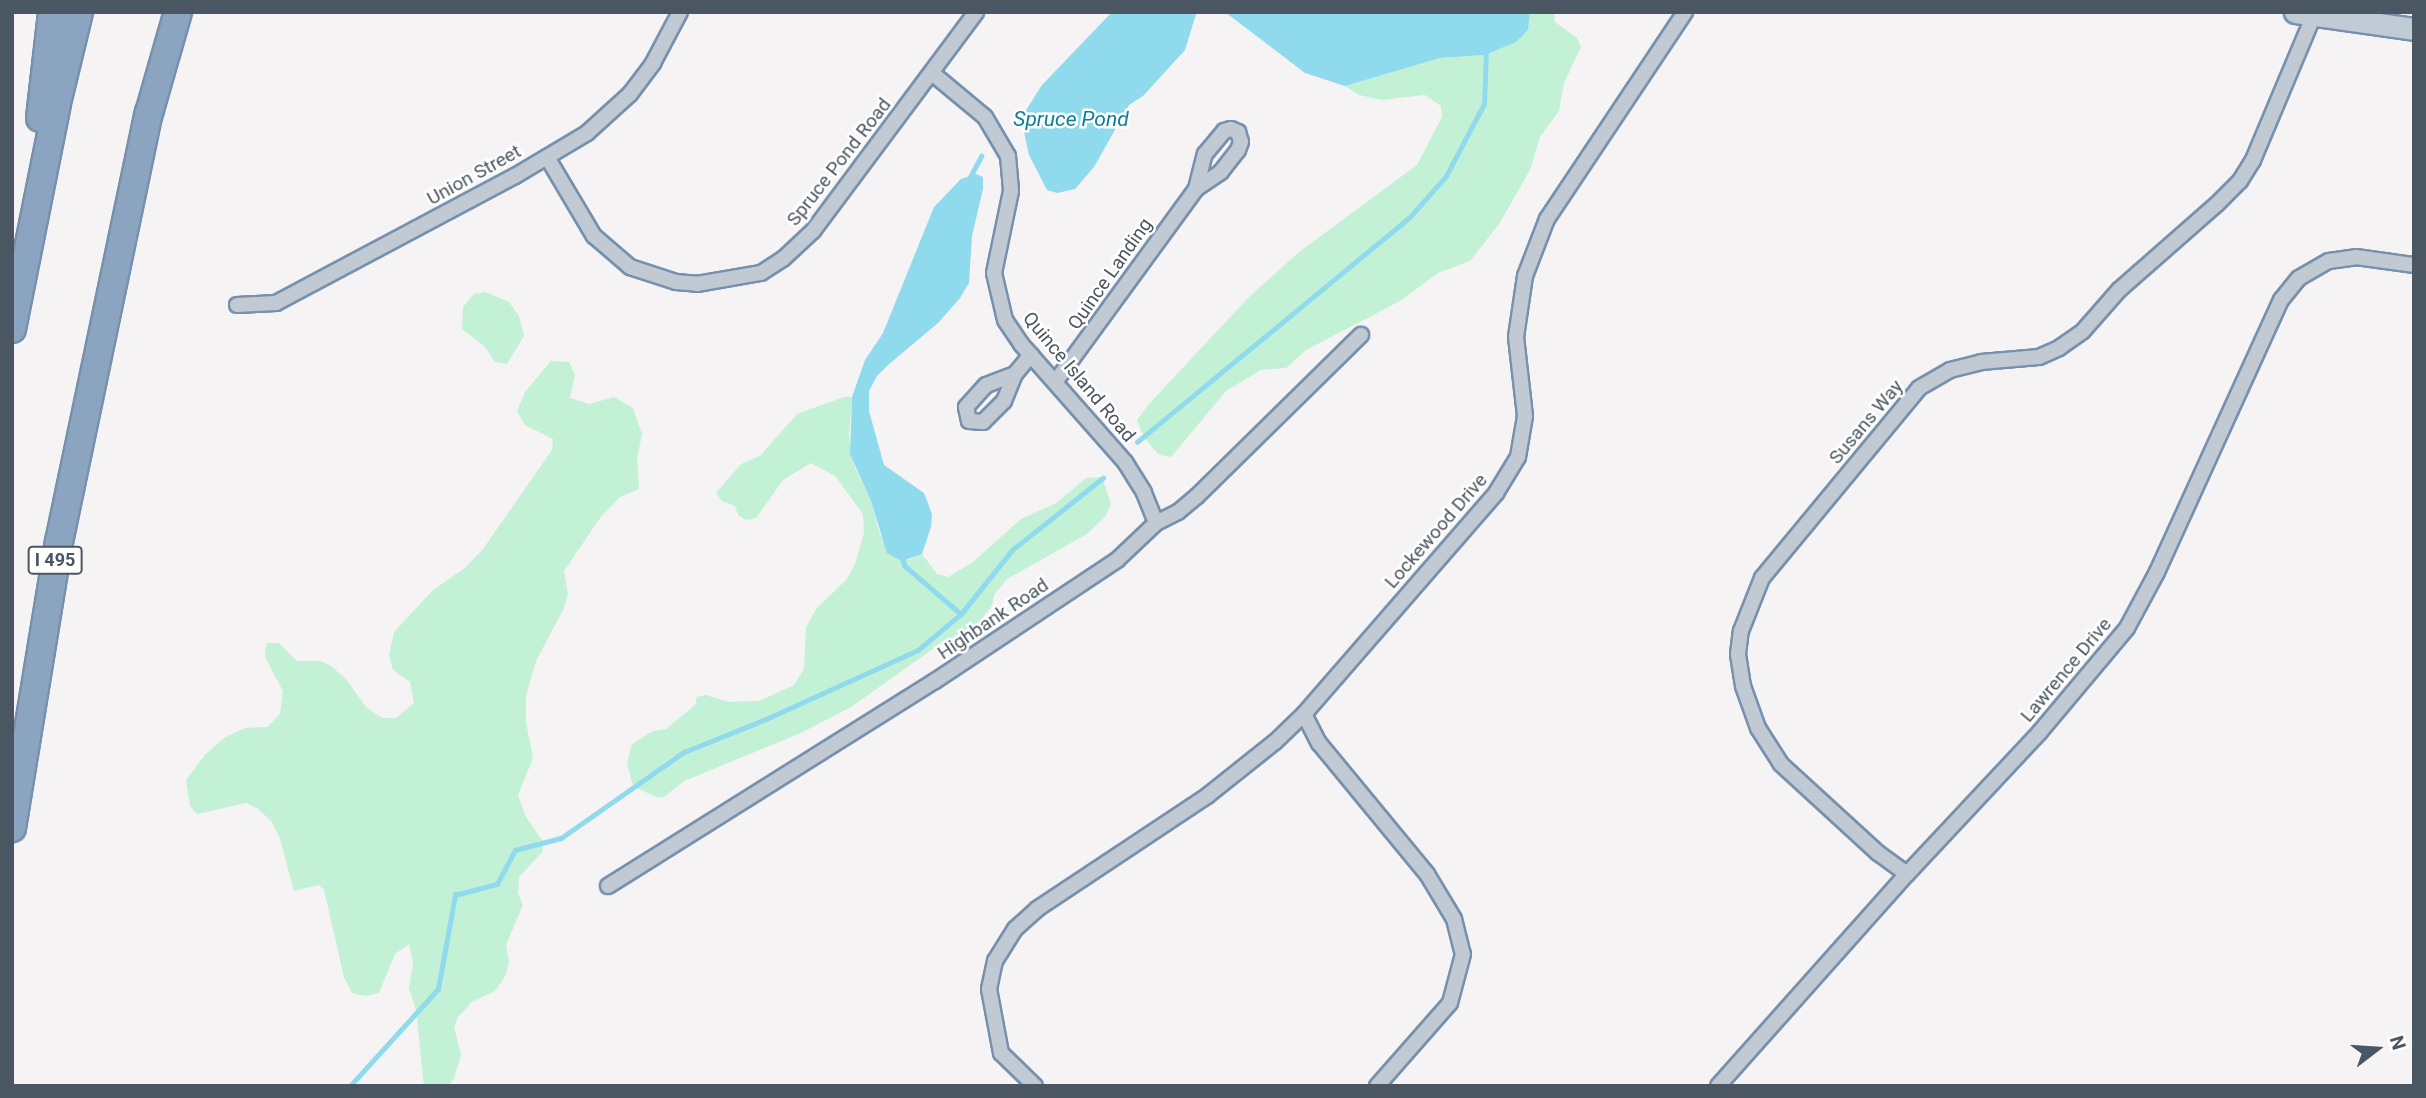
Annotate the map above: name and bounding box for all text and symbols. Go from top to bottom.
street label: Spruce Pond Road [782,94,896,230]
water label: Spruce Pond [1013,106,1129,132]
street label: Union Street [423,140,525,210]
street label: Quince Landing [1063,214,1157,334]
street label: Quince Island Road [1018,307,1140,447]
street label: Susans Way [1824,375,1908,469]
street label: Lockewood Drive [1380,469,1492,593]
road number: I 495 [27,546,83,574]
street label: Highbank Road [933,574,1053,664]
street label: Lawrence Drive [2016,613,2116,727]
north arrow [2342,1014,2412,1084]
text: N [2385,1033,2411,1052]

